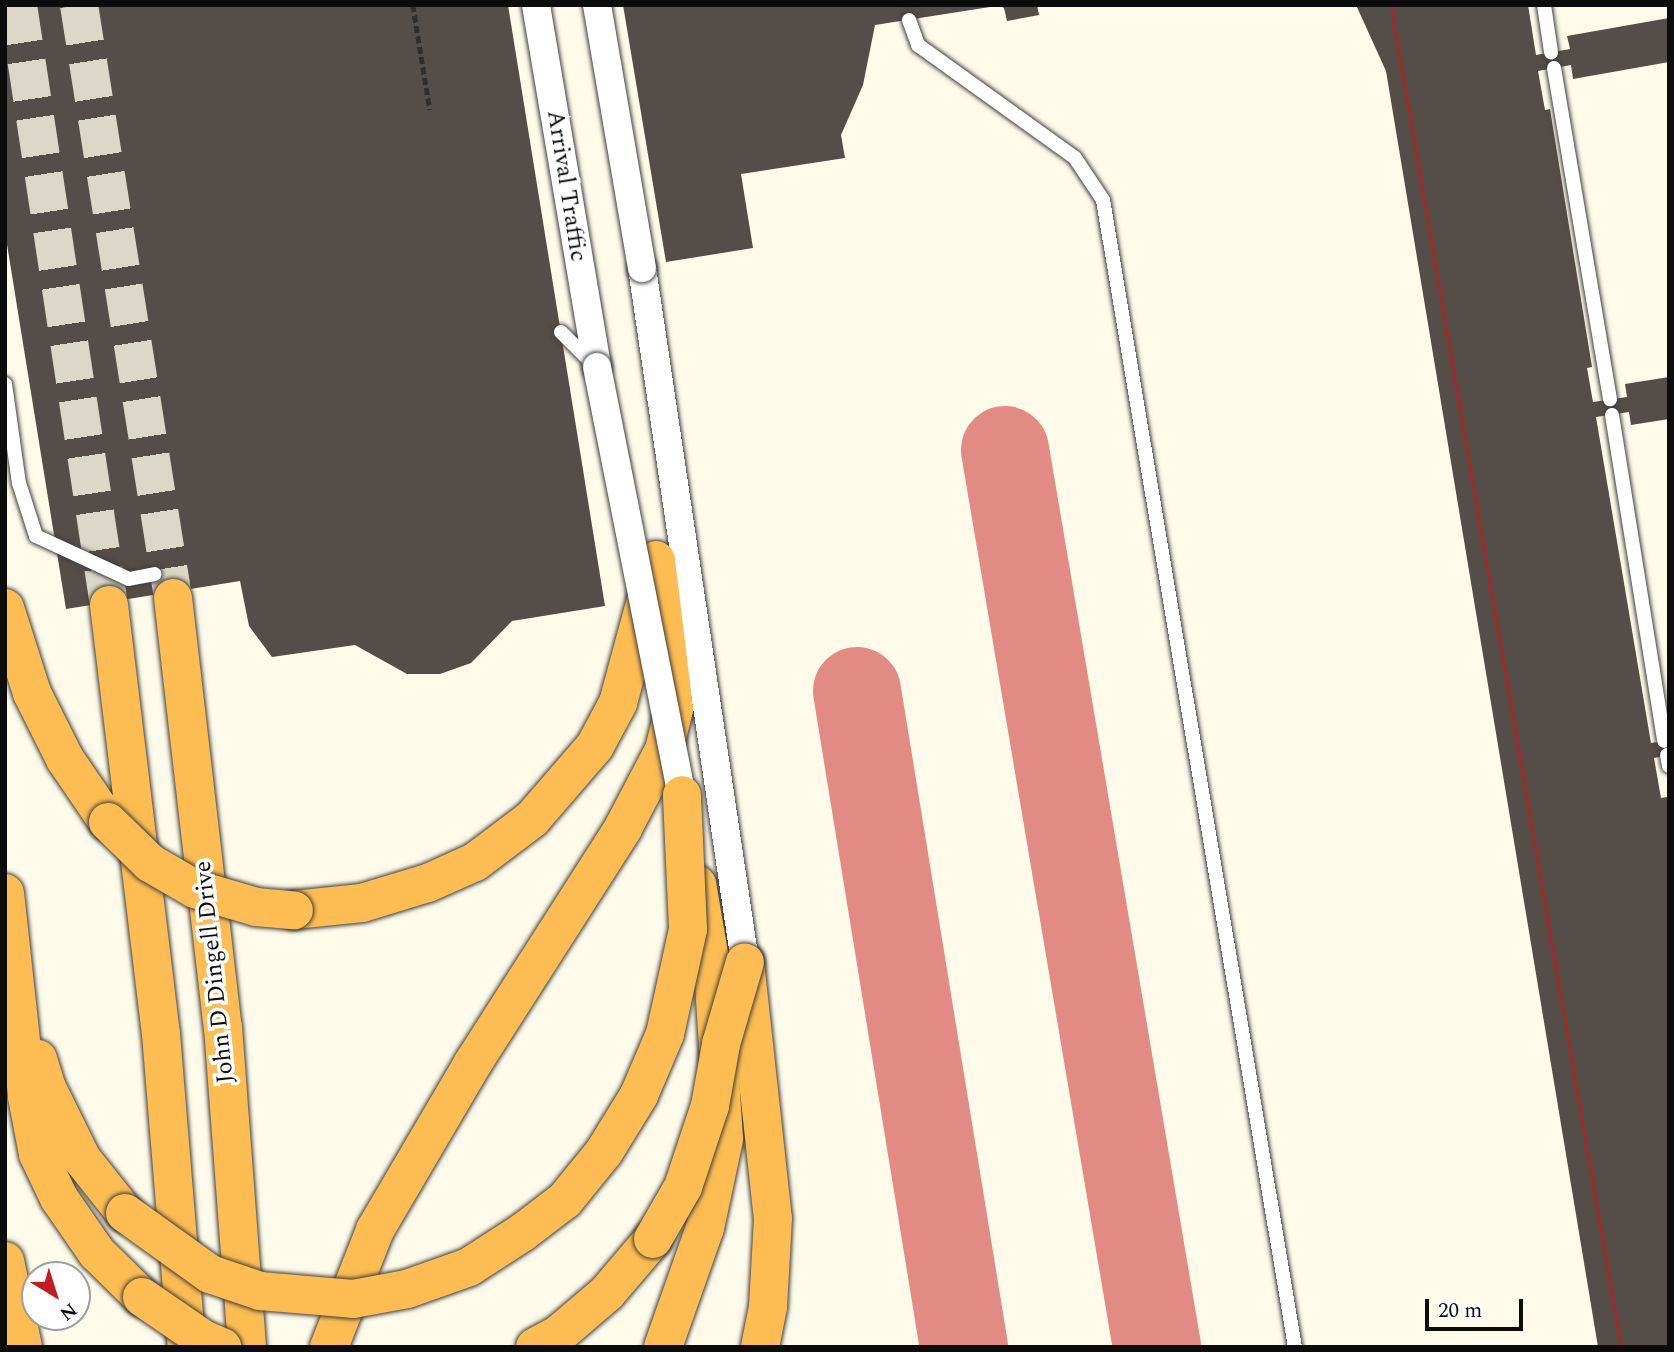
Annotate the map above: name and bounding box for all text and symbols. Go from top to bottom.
street label: Arrival Traffic [540,108,592,264]
street label: John D Dingell Drive [189,859,241,1085]
north arrow [21,1261,91,1331]
scale bar [1429,1286,1527,1330]
text: N [53,1295,83,1328]
text: 20 m [1438,1295,1482,1327]

